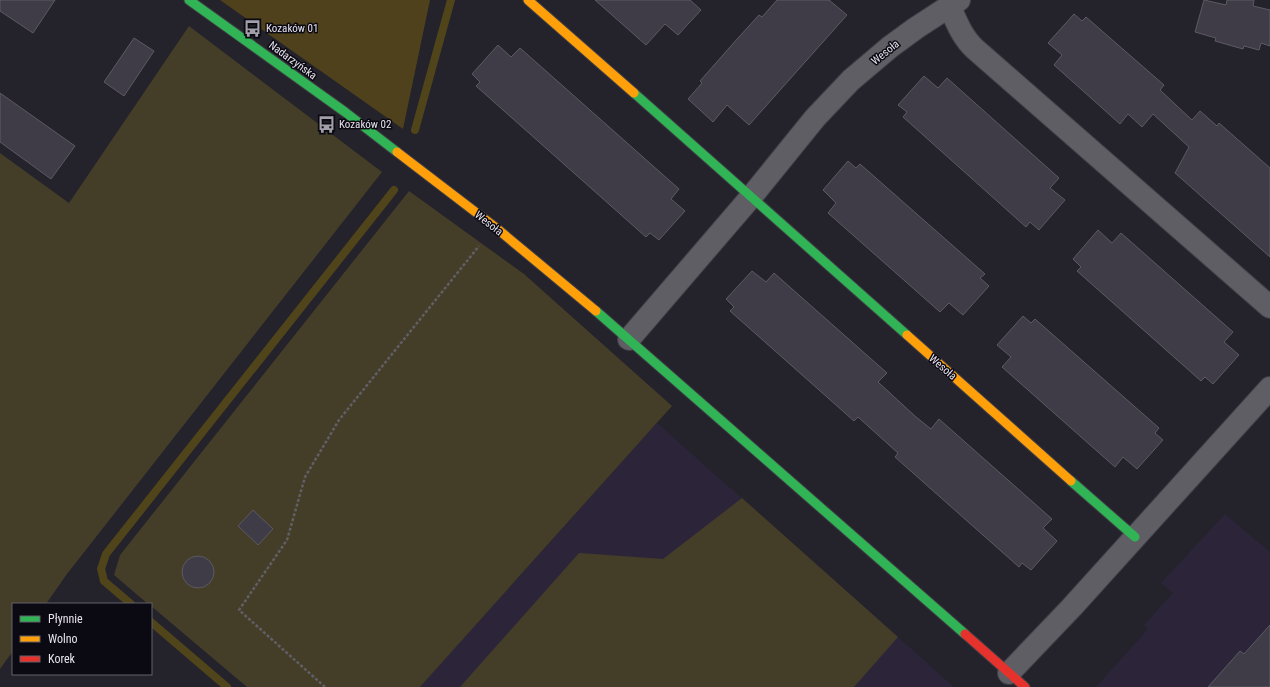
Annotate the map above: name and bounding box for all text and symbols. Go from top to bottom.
bus stop icon: Kozaków 01 [243,18,263,38]
place label: Kozaków 01 [266,22,318,35]
street label: Wesoła [869,37,902,67]
street label: Nadarzyńska [266,39,319,82]
bus stop icon: Kozaków 02 [316,114,336,134]
place label: Kozaków 02 [339,118,391,131]
street label: Wesoła [472,208,505,238]
street label: Wesoła [926,352,959,383]
legend [12,603,152,675]
text: Płynnie [48,612,83,626]
text: Wolno [48,632,78,646]
text: Korek [48,652,76,666]

